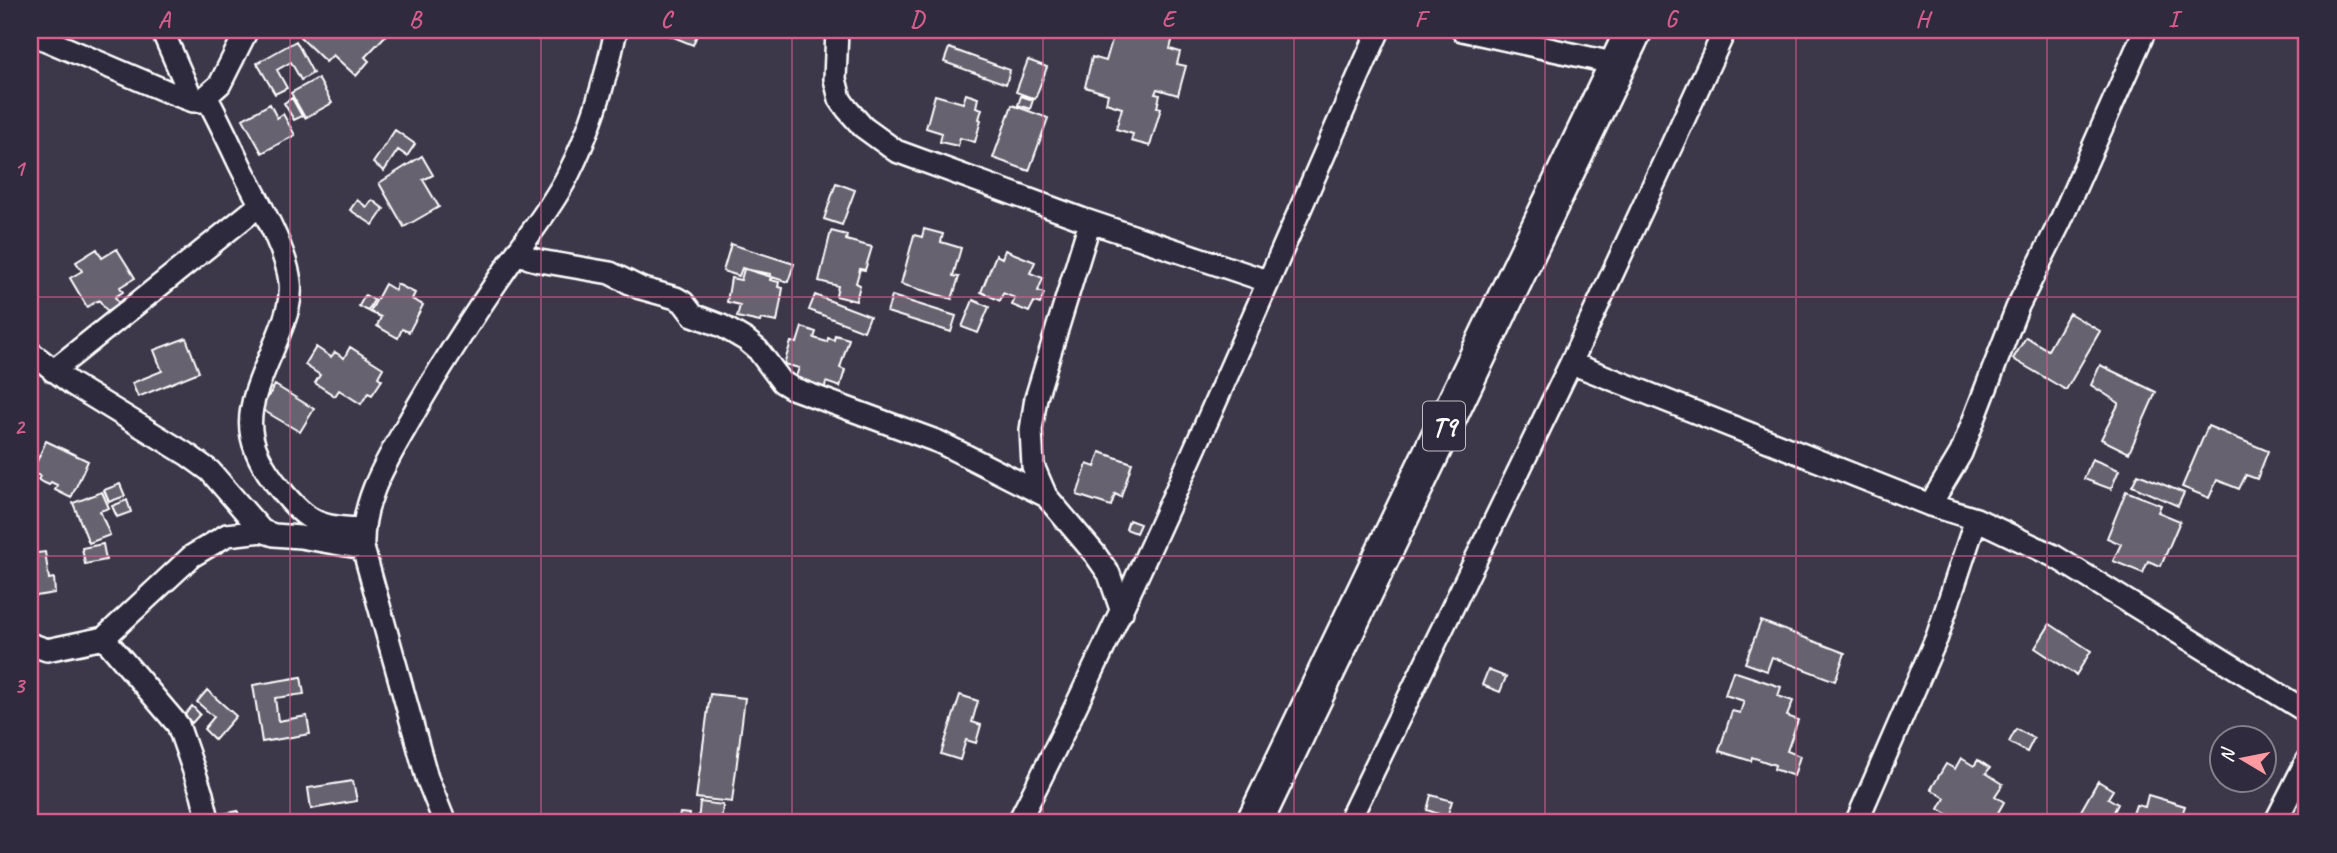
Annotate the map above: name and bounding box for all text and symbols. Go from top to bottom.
text: A [158,5,172,34]
text: B [409,5,423,34]
text: C [661,5,675,34]
text: D [910,5,926,34]
text: E [1162,5,1178,34]
text: F [1415,5,1431,34]
text: G [1665,5,1680,34]
text: H [1915,5,1933,34]
text: I [2168,5,2183,34]
text: 1 [14,154,27,183]
road number: T9 [1423,402,1465,450]
text: 2 [14,412,27,441]
text: 3 [14,671,27,700]
north arrow [2208,724,2278,794]
text: N [2214,745,2241,764]

